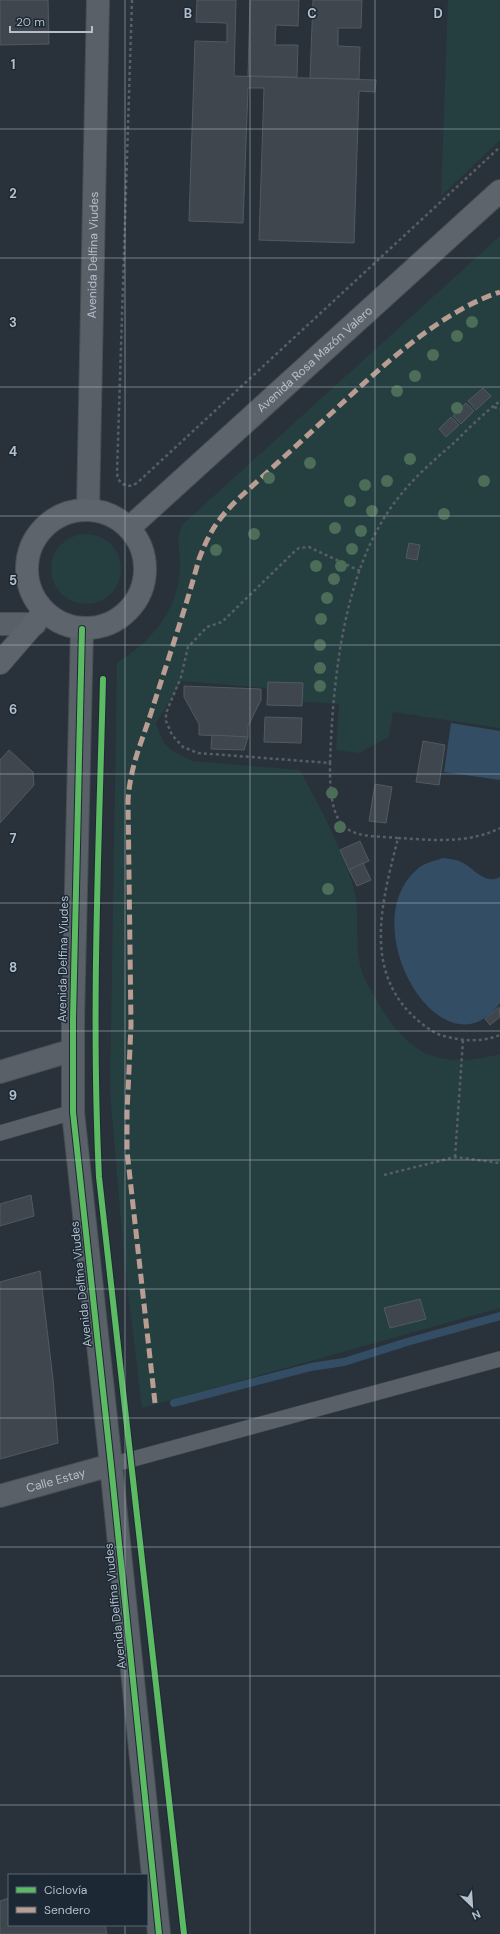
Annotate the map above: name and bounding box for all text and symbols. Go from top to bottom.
text: B [184,5,192,22]
text: C [307,5,317,22]
text: D [433,5,443,22]
scale bar [10,8,92,34]
text: 20 m [16,14,45,30]
text: 1 [11,56,15,73]
text: 2 [9,185,17,202]
street label: Avenida Delfina Viudes [84,192,102,319]
street label: Avenida Rosa Mazón Valero [254,303,376,416]
text: 3 [9,314,17,331]
text: 4 [9,443,17,460]
text: 5 [9,572,17,589]
text: 6 [9,701,17,718]
text: 7 [10,830,17,847]
street label: Avenida Delfina Viudes [54,896,72,1022]
text: 8 [9,959,17,976]
text: 9 [9,1087,17,1104]
street label: Avenida Delfina Viudes [66,1220,96,1348]
street label: Calle Estay [24,1464,88,1496]
street label: Avenida Delfina Viudes [100,1542,130,1670]
legend [8,1874,148,1926]
text: Ciclovía [44,1882,87,1898]
north arrow [452,1886,492,1926]
text: Sendero [44,1902,90,1918]
text: N [470,1907,483,1923]

